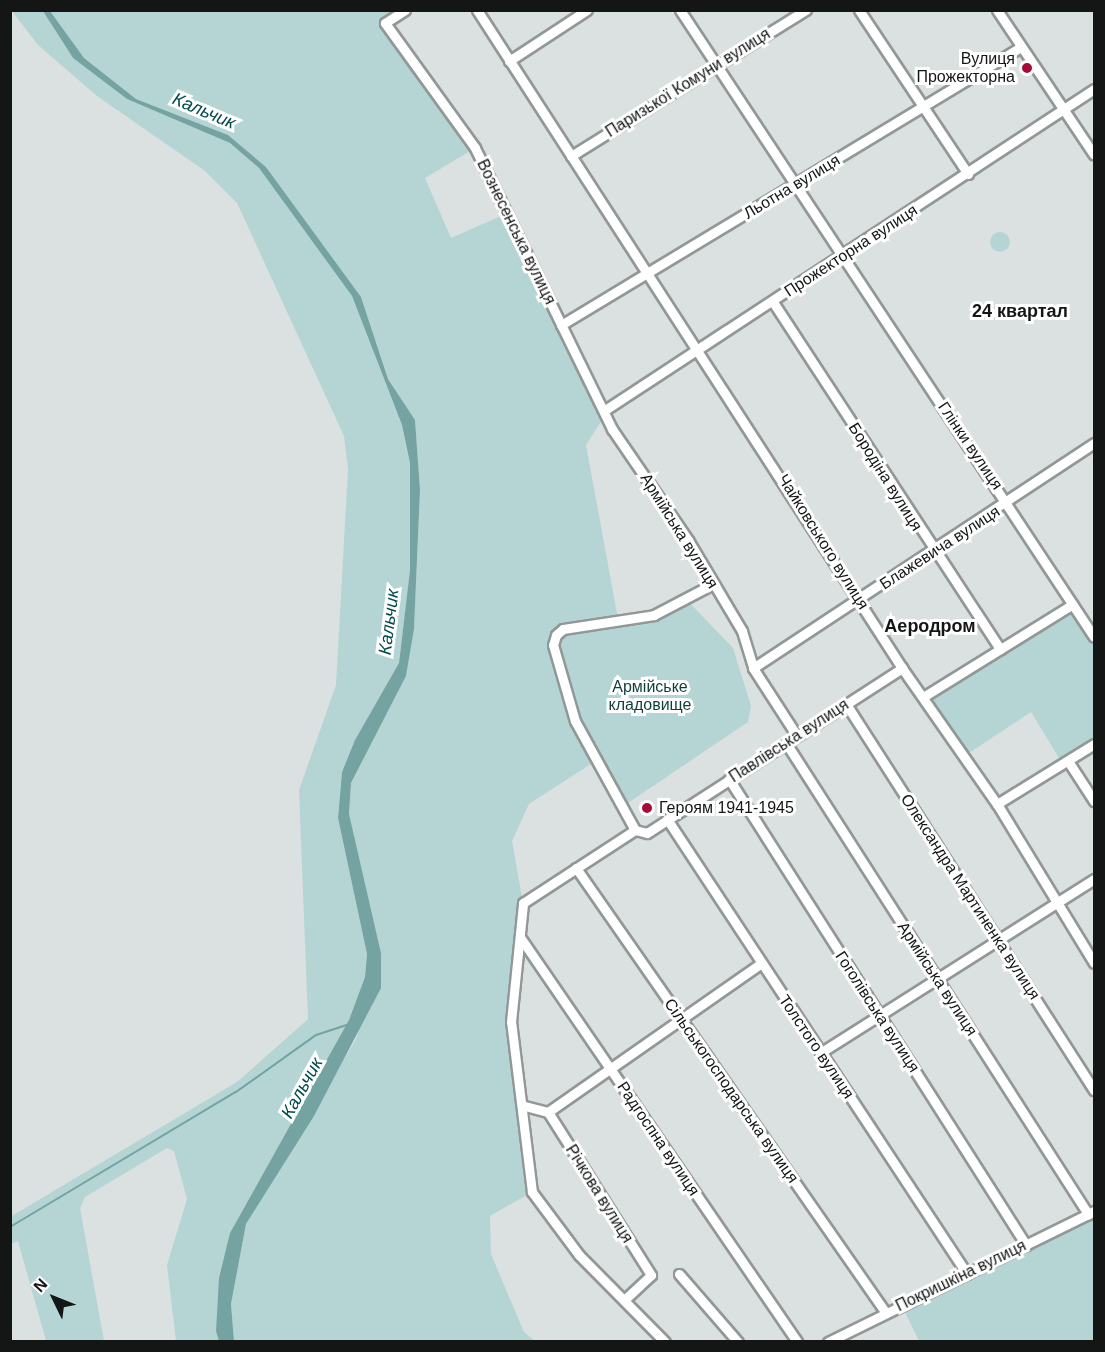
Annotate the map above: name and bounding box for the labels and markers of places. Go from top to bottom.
place label: Вулиця Прожекторна [916,49,1015,87]
marker: Вулиця Прожекторна [1020,61,1034,75]
place label: Героям 1941-1945 [659,798,794,818]
marker: Героям 1941-1945 [640,801,654,815]

